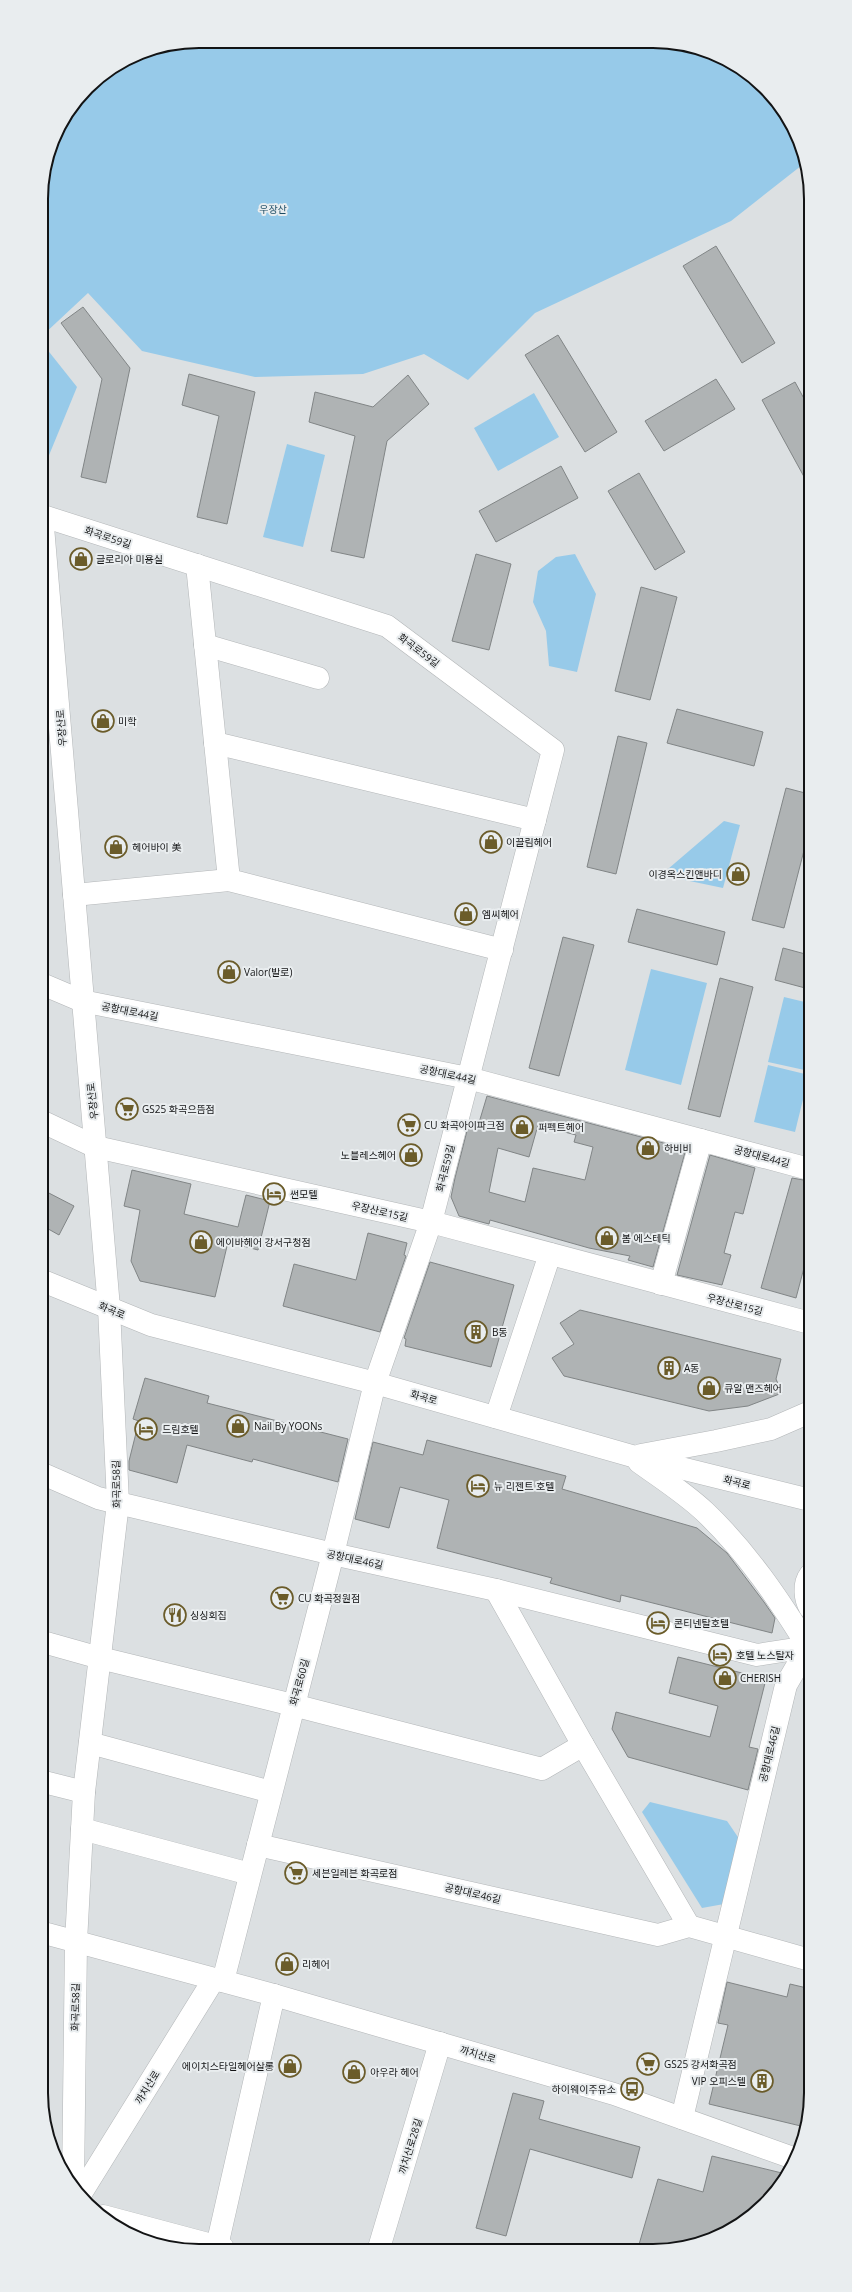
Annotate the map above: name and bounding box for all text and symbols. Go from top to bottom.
park label: 우장산 [259,202,287,216]
street label: 화곡로59길 [83,523,133,551]
shop icon: 글로리아 미용실 [68,546,94,572]
place label: 글로리아 미용실 [96,552,163,566]
street label: 화곡로59길 [396,630,442,670]
shop icon: 미학 [90,708,116,734]
street label: 우장산로 [53,709,69,747]
place label: 미학 [118,714,137,728]
shop icon: 이끌림헤어 [478,829,504,855]
shop icon: 헤어바이 美 [103,834,129,860]
place label: 이끌림헤어 [506,835,552,849]
place label: 헤어바이 美 [132,840,181,854]
shop icon: 이경옥스킨앤바디 [725,861,751,887]
place label: 이경옥스킨앤바디 [648,867,722,881]
shop icon: 엠씨헤어 [453,901,479,927]
place label: 엠씨헤어 [482,907,519,921]
shop icon: Valor(발로) [216,959,242,985]
place label: Valor(발로) [244,965,292,979]
street label: 공항대로44길 [100,999,160,1023]
street label: 공항대로44길 [418,1061,478,1087]
street label: 우장산로 [83,1082,101,1120]
supermarket icon: GS25 화곡으뜸점 [114,1096,140,1122]
place label: GS25 화곡으뜸점 [142,1102,215,1116]
supermarket icon: CU 화곡아이파크점 [396,1112,422,1138]
shop icon: 퍼펙트헤어 [509,1114,535,1140]
place label: CU 화곡아이파크점 [424,1118,505,1132]
place label: 퍼펙트헤어 [538,1120,584,1134]
shop icon: 하비비 [635,1135,661,1161]
place label: 하비비 [664,1141,692,1155]
shop icon: 노블레스헤어 [398,1142,424,1168]
street label: 공항대로44길 [732,1142,792,1170]
street label: 화곡로59길 [432,1143,458,1193]
place label: 노블레스헤어 [341,1148,396,1162]
hotel icon: 썬모텔 [261,1181,287,1207]
place label: 썬모텔 [290,1187,318,1201]
street label: 우장산로15길 [350,1198,410,1224]
shop icon: 봄 에스테틱 [594,1225,620,1251]
shop icon: 에이바헤어 강서구청점 [188,1229,214,1255]
place label: 봄 에스테틱 [622,1231,671,1245]
place label: 에이바헤어 강서구청점 [216,1235,311,1249]
street label: 우장산로15길 [705,1290,765,1318]
street label: 화곡로 [97,1298,127,1322]
building icon: B동 [463,1319,489,1345]
place label: B동 [492,1325,508,1339]
building icon: A동 [656,1355,682,1381]
place label: A동 [684,1361,700,1375]
shop icon: 큐알 맨즈헤어 [696,1375,722,1401]
place label: 큐알 맨즈헤어 [724,1381,782,1395]
street label: 화곡로 [409,1386,439,1408]
shop icon: Nail By YOONs [225,1413,251,1439]
hotel icon: 드림호텔 [133,1416,159,1442]
place label: Nail By YOONs [254,1419,322,1433]
place label: 드림호텔 [162,1422,199,1436]
street label: 화곡로58길 [109,1460,123,1508]
street label: 화곡로 [722,1472,752,1492]
hotel icon: 뉴 리젠트 호텔 [465,1473,491,1499]
place label: 뉴 리젠트 호텔 [494,1479,554,1493]
street label: 공항대로46길 [325,1546,385,1572]
supermarket icon: CU 화곡정원점 [269,1585,295,1611]
place label: CU 화곡정원점 [298,1591,360,1605]
restaurant icon: 싱싱회집 [162,1602,188,1628]
place label: 싱싱회집 [190,1608,227,1622]
hotel icon: 콘티넨탈호텔 [645,1610,671,1636]
place label: 콘티넨탈호텔 [674,1616,729,1630]
hotel icon: 호텔 노스탈자 [707,1642,733,1668]
place label: 호텔 노스탈자 [736,1648,795,1662]
street label: 화곡로60길 [286,1657,312,1707]
shop icon: CHERISH [712,1665,738,1691]
place label: CHERISH [740,1671,781,1685]
street label: 공항대로46길 [755,1724,783,1784]
supermarket icon: 세븐일레븐 화곡로점 [283,1860,309,1886]
place label: 세븐일레븐 화곡로점 [312,1866,397,1880]
street label: 공항대로46길 [443,1880,503,1906]
shop icon: 리헤어 [274,1951,300,1977]
place label: 리헤어 [302,1957,330,1971]
street label: 화곡로58길 [68,1983,82,2031]
street label: 까치산로 [458,2042,498,2066]
supermarket icon: GS25 강서화곡점 [635,2051,661,2077]
shop icon: 에이치스타일헤어살롱 [277,2053,303,2079]
place label: GS25 강서화곡점 [664,2057,737,2071]
place label: 에이치스타일헤어살롱 [182,2059,274,2073]
shop icon: 아우라 헤어 [341,2059,367,2085]
place label: 아우라 헤어 [370,2065,419,2079]
street label: 까치산로 [131,2068,163,2106]
building icon: VIP 오피스텔 [749,2068,775,2094]
place label: VIP 오피스텔 [692,2074,746,2088]
bus stop icon: 하이웨이주유소 [619,2076,645,2102]
place label: 하이웨이주유소 [552,2082,616,2096]
street label: 까치산로28길 [395,2116,425,2176]

